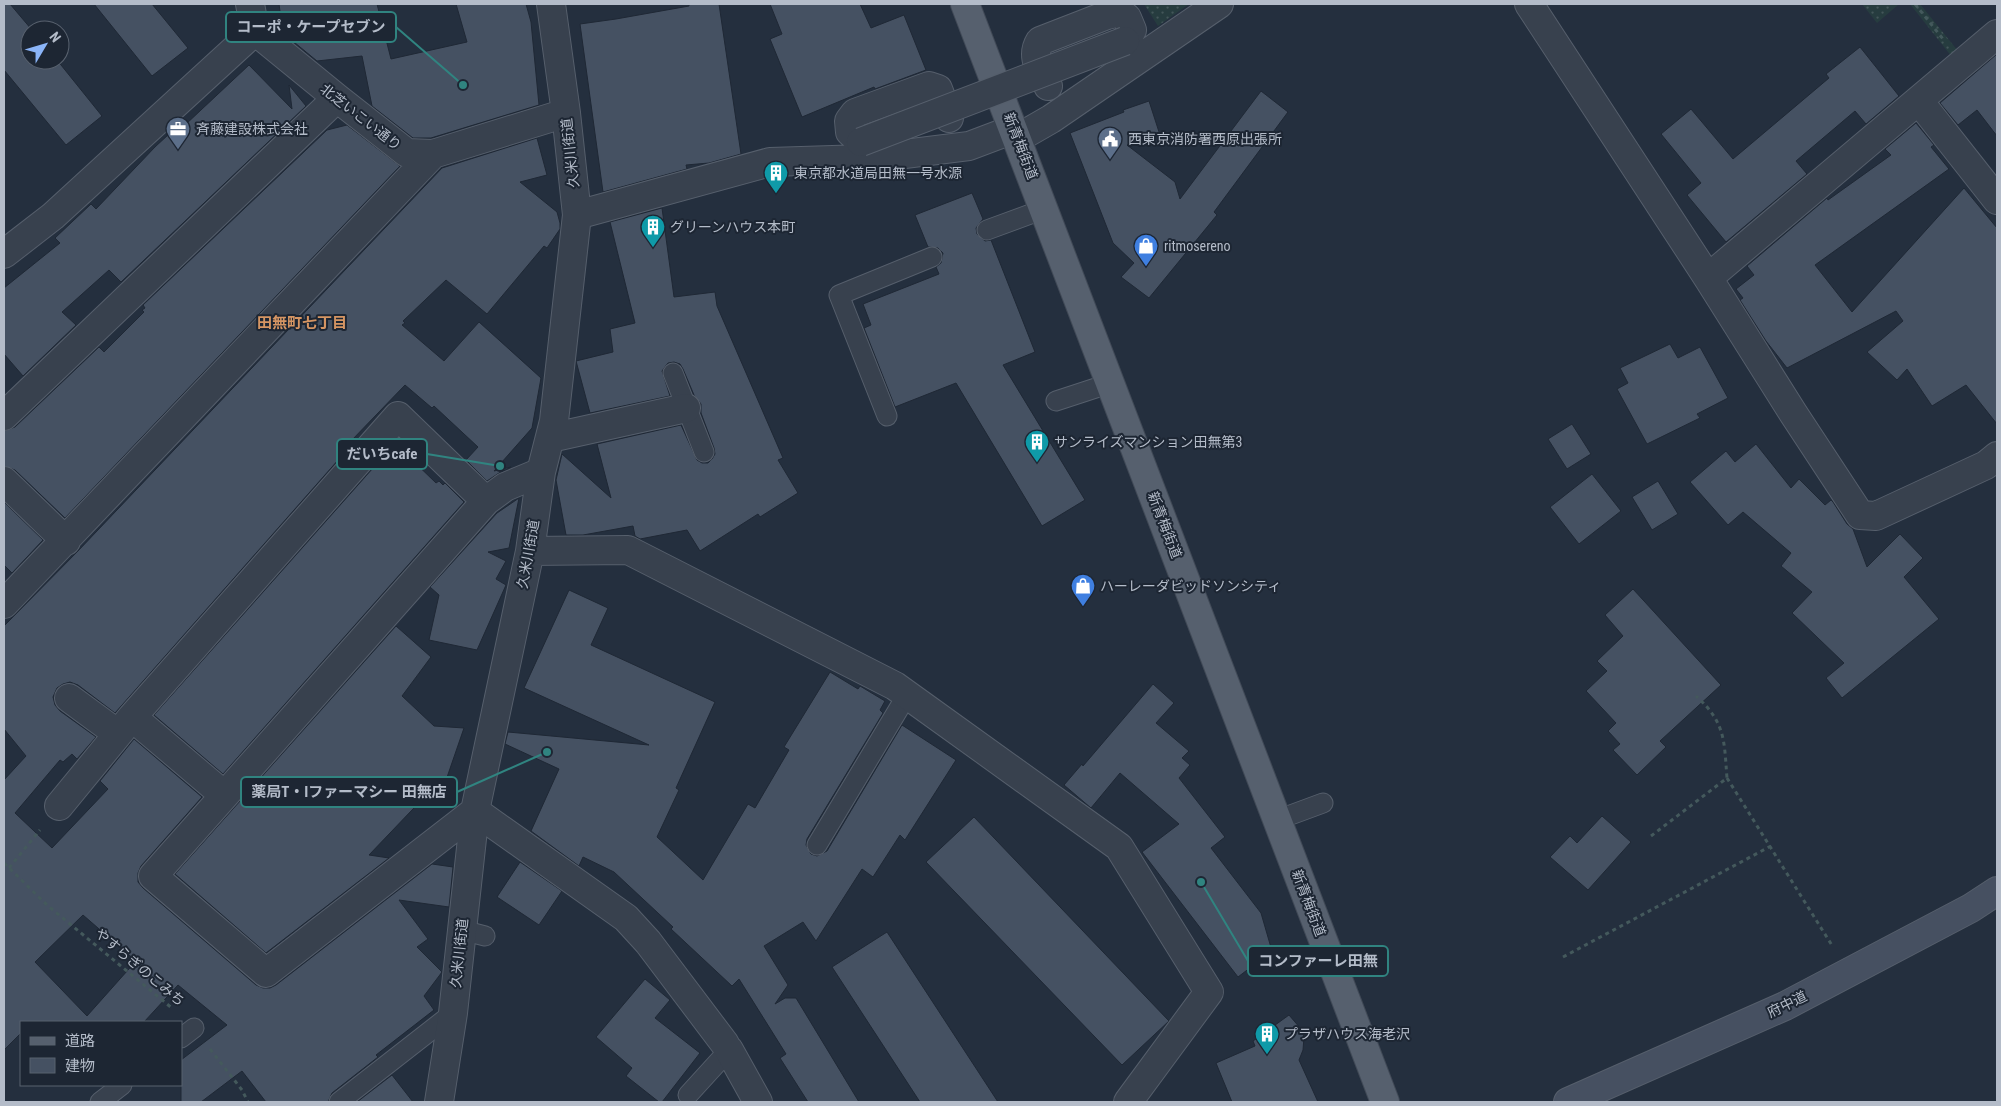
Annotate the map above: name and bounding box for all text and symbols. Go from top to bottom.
callout: コーポ・ケープセブン [226,12,396,42]
text: コーポ・ケープセブン [236,18,386,36]
north arrow [20,20,70,70]
text: N [46,29,64,45]
street label: 北芝いこい通り [317,81,405,153]
street label: 新青梅街道 [1001,110,1041,182]
office icon: 斉藤建設株式会社 [165,116,191,150]
street label: 久米川街道 [558,117,582,189]
place label: 斉藤建設株式会社 [196,121,308,137]
public building icon: 西東京消防署西原出張所 [1097,126,1123,160]
place label: 西東京消防署西原出張所 [1128,131,1282,147]
building icon: 東京都水道局田無一号水源 [763,160,789,194]
place label: 東京都水道局田無一号水源 [794,165,962,181]
building icon: グリーンハウス本町 [640,214,666,248]
place label: グリーンハウス本町 [670,219,795,235]
shop icon: ritmosereno [1133,233,1159,267]
place label: ritmosereno [1164,238,1231,254]
district label: 田無町七丁目 [257,314,347,332]
building icon: サンライズマンション田無第3 [1024,429,1050,463]
place label: サンライズマンション田無第3 [1054,434,1243,450]
callout: だいちcafe [337,439,427,469]
text: だいちcafe [347,445,417,463]
street label: 新青梅街道 [1145,489,1185,561]
street label: 久米川街道 [514,518,542,590]
shop icon: ハーレーダビッドソンシティ [1070,573,1096,607]
place label: ハーレーダビッドソンシティ [1100,578,1281,594]
callout: 薬局T・Iファーマシー 田無店 [241,777,457,807]
text: 薬局T・Iファーマシー 田無店 [251,783,447,801]
street label: 新青梅街道 [1289,867,1329,939]
street label: 久米川街道 [447,917,471,989]
street label: やすらぎのこみち [92,925,188,1009]
callout: コンファーレ田無 [1248,946,1388,976]
text: コンファーレ田無 [1258,952,1378,970]
street label: 府中道 [1765,988,1809,1020]
legend [20,1021,182,1086]
building icon: プラザハウス海老沢 [1254,1021,1280,1055]
place label: プラザハウス海老沢 [1284,1026,1410,1042]
text: 道路 [65,1032,95,1050]
text: 建物 [65,1057,95,1075]

